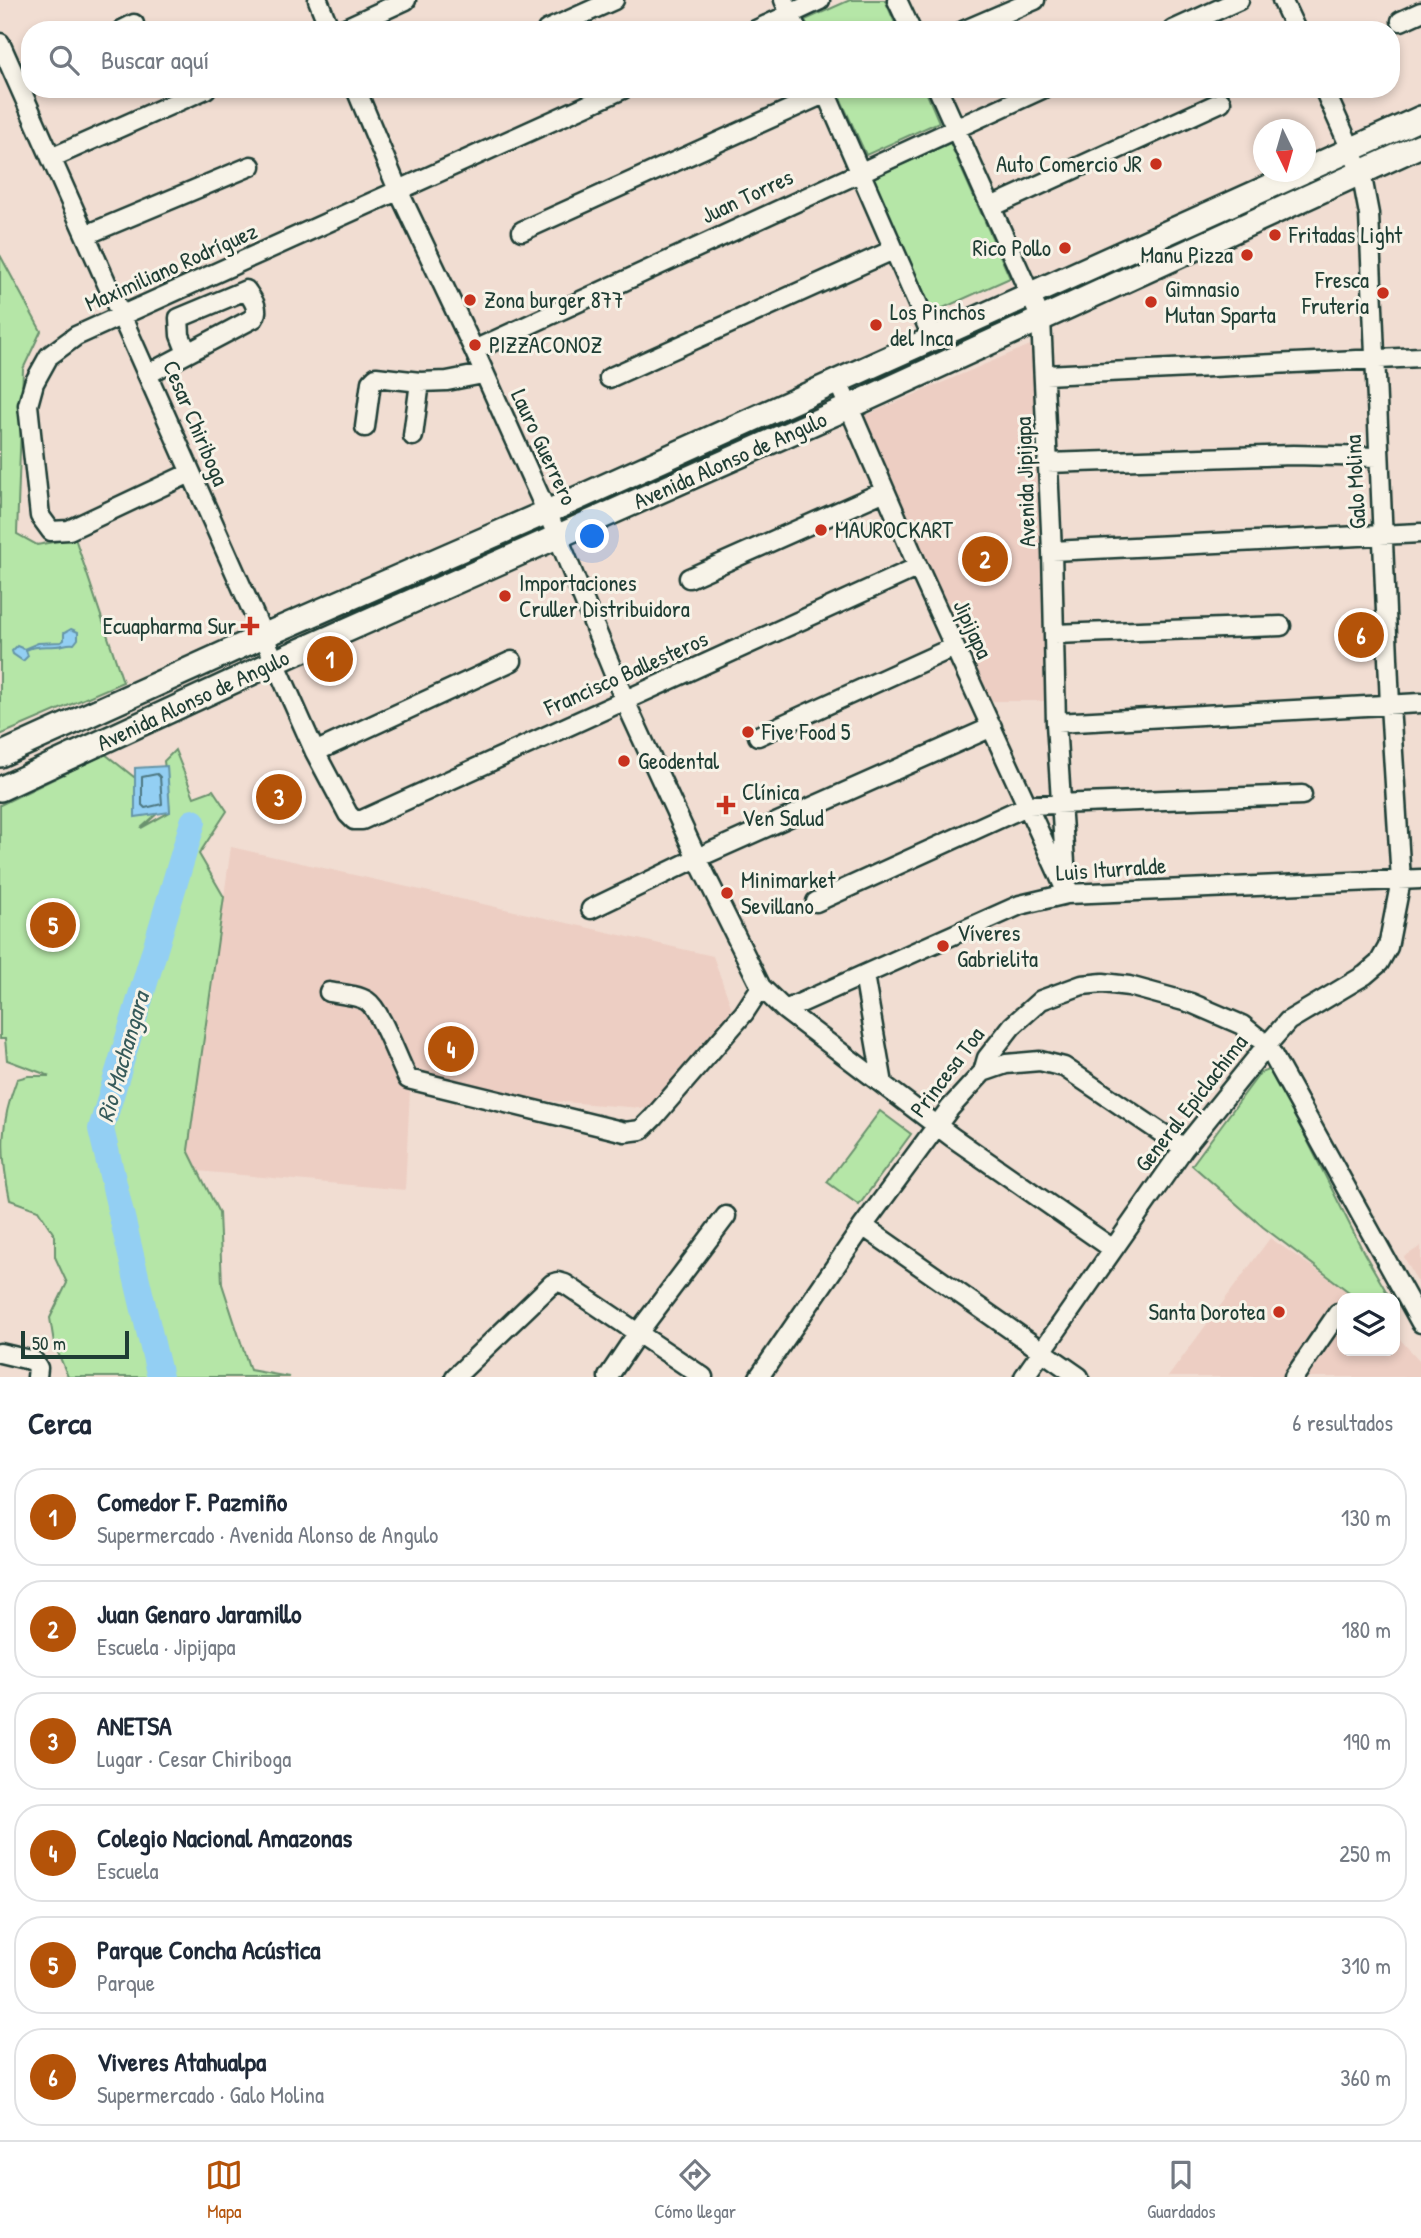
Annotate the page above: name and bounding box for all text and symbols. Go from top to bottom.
search box [21,21,1400,98]
icon: search [45,41,83,79]
text: Buscar aquí [101,42,209,77]
north arrow [1253,119,1316,182]
place label: Auto Comercio JR [996,148,1142,179]
marker: Auto Comercio JR [1148,156,1164,172]
street label: Juan Torres [696,161,798,230]
street label: Maximiliano Rodríguez [80,215,262,318]
place label: Fritadas Light [1288,219,1403,250]
marker: Fritadas Light [1267,227,1283,243]
place label: Rico Pollo [972,232,1051,263]
place label: Manu Pizza [1140,239,1233,270]
marker: Rico Pollo [1057,240,1073,256]
marker: Manu Pizza [1239,247,1255,263]
place label: Fresca Fruteria [1301,264,1369,321]
place label: Gimnasio Mutan Sparta [1165,273,1276,330]
place label: Zona burger 877 [484,284,623,315]
marker: Fresca Fruteria [1375,285,1391,301]
marker: Zona burger 877 [462,292,478,308]
marker: Gimnasio Mutan Sparta [1143,294,1159,310]
place label: Los Pinchos del Inca [890,296,985,353]
marker: Los Pinchos del Inca [868,317,884,333]
place label: PIZZACONOZ [489,329,602,360]
marker: PIZZACONOZ [467,337,483,353]
street label: Cesar Chiriboga [156,355,237,490]
street label: Lauro Guerrero [504,384,585,510]
street label: Avenida Alonso de Angulo [628,403,831,516]
street label: Avenida Jipijapa [1007,416,1042,548]
street label: Galo Molina [1337,434,1372,530]
place label: MAUROCKART [835,514,953,545]
your location [575,519,609,553]
marker: MAUROCKART [813,522,829,538]
pin: 2 [962,533,1008,585]
place label: Importaciones Cruller Distribuidora [519,567,690,624]
marker: Importaciones Cruller Distribuidora [497,588,513,604]
street label: Jipijapa [946,594,1001,663]
pin: 6 [1338,609,1384,661]
place label: Ecuapharma Sur [103,610,236,641]
marker: Ecuapharma Sur [242,618,258,634]
street label: Francisco Ballesteros [538,623,713,723]
pin: 1 [307,633,353,685]
street label: Avenida Alonso de Angulo [92,641,294,758]
place label: Five Food 5 [761,716,851,747]
marker: Five Food 5 [740,724,756,740]
place label: Geodental [638,745,720,776]
marker: Geodental [616,753,632,769]
pin: 3 [256,771,302,823]
place label: Clínica Ven Salud [742,776,824,833]
marker: Clínica Ven Salud [716,795,736,815]
street label: Luis Iturralde [1055,849,1167,888]
place label: Minimarket Sevillano [741,864,837,921]
marker: Minimarket Sevillano [719,885,735,901]
pin: 5 [30,899,76,951]
place label: Víveres Gabrielita [957,917,1038,974]
marker: Víveres Gabrielita [935,938,951,954]
water label: Rio Machangara [88,986,157,1126]
street label: Princesa Toa [902,1020,991,1123]
pin: 4 [428,1023,474,1075]
street label: General Epiclachima [1127,1027,1254,1178]
map controls [1337,1293,1400,1356]
button: layers [1337,1293,1400,1356]
place label: Santa Dorotea [1148,1296,1265,1327]
marker: Santa Dorotea [1271,1304,1287,1320]
scale bar [21,1328,130,1360]
text: 50 m [32,1330,66,1356]
text: Cerca [28,1403,91,1443]
text: 6 resultados [1292,1407,1393,1438]
text: Comedor F. Pazmiño [97,1484,287,1519]
text: 1 [49,1502,57,1533]
text: 130 m [1341,1502,1391,1533]
text: Supermercado · Avenida Alonso de Angulo [97,1519,438,1550]
text: Juan Genaro Jaramillo [97,1596,301,1631]
text: 2 [48,1614,58,1645]
text: 180 m [1341,1614,1391,1645]
text: Escuela · Jipijapa [97,1631,236,1662]
text: ANETSA [97,1708,172,1743]
text: 3 [48,1726,58,1757]
text: 190 m [1343,1726,1391,1757]
text: Lugar · Cesar Chiriboga [97,1743,291,1774]
text: Colegio Nacional Amazonas [97,1820,352,1855]
text: 4 [49,1838,57,1869]
text: 250 m [1339,1838,1391,1869]
text: Escuela [97,1855,158,1886]
text: Parque Concha Acústica [97,1932,320,1967]
text: 5 [48,1950,58,1981]
text: 310 m [1341,1950,1391,1981]
text: Parque [97,1967,155,1998]
text: Viveres Atahualpa [97,2044,266,2079]
text: 6 [48,2062,58,2093]
text: 360 m [1340,2062,1391,2093]
text: Supermercado · Galo Molina [97,2079,324,2110]
tab: Mapa [205,2156,243,2224]
tab: Cómo llegar [654,2156,736,2224]
tab: Guardados [1147,2156,1216,2224]

